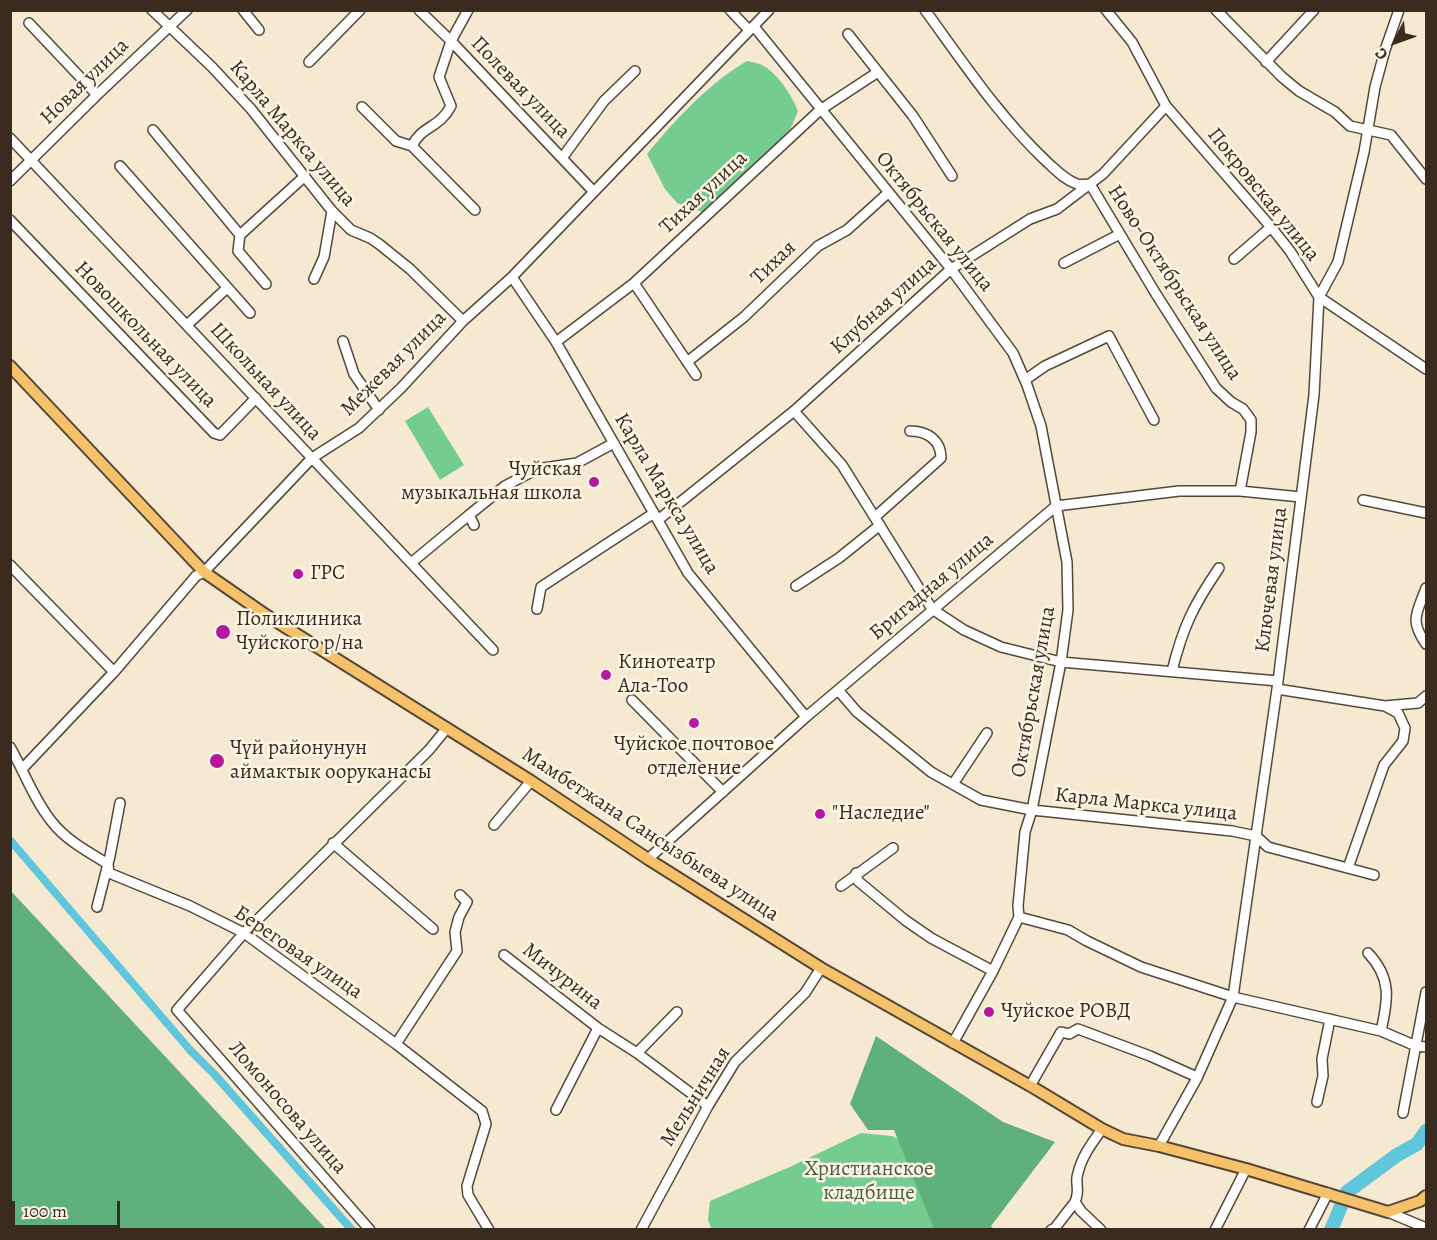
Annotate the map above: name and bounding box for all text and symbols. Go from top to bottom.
north arrow [1365,12,1425,72]
street label: Полевая улица [465,32,575,144]
street label: Новая улица [35,33,135,131]
text: С [1370,43,1393,65]
street label: Карла Маркса улица [223,56,361,212]
street label: Покровская улица [1201,123,1325,267]
street label: Тихая улица [655,146,753,240]
street label: Октябрьская улица [870,147,998,297]
street label: Ново-Октябрьская улица [1101,181,1247,385]
street label: Тихая [746,236,802,290]
street label: Клубная улица [826,252,942,360]
street label: Новошкольная улица [68,256,222,414]
street label: Межевая улица [336,306,452,422]
street label: Школьная улица [204,318,326,446]
street label: Карла Маркса улица [608,409,724,579]
place label: Чуйская музыкальная школа [401,457,582,507]
marker: Чуйская музыкальная школа [587,475,601,489]
street label: Ключевая улица [1251,506,1293,654]
street label: Бригадная улица [865,528,999,646]
place label: ГРС [310,561,345,587]
marker: ГРС [291,567,305,581]
street label: Октябрьская улица [1007,604,1061,780]
place label: Поликлиника Чуйского р/на [236,607,363,657]
marker: Поликлиника Чуйского р/на [214,623,232,641]
place label: Кинотеатр Ала-Тоо [618,650,716,700]
marker: Кинотеатр Ала-Тоо [599,668,613,682]
marker: Чуйское почтовое отделение [687,716,701,730]
place label: Чуйское почтовое отделение [614,732,774,782]
place label: Чүй районунун аймактык ооруканасы [230,736,432,786]
street label: Мамбетжана Сансызбыева улица [517,742,783,928]
marker: Чүй районунун аймактык ооруканасы [208,752,226,770]
street label: Карла Маркса улица [1054,783,1238,827]
place label: "Наследие" [832,801,930,827]
marker: "Наследие" [813,807,827,821]
street label: Береговая улица [229,901,367,1005]
street label: Мичурина [517,938,607,1016]
place label: Чуйское РОВД [1001,999,1131,1025]
marker: Чуйское РОВД [982,1005,996,1019]
street label: Ломоносова улица [222,1036,352,1180]
street label: Мельничная [655,1042,737,1152]
park label: Христианское кладбище [804,1157,934,1207]
scale bar [15,1189,123,1227]
text: 100 m [23,1199,67,1223]

